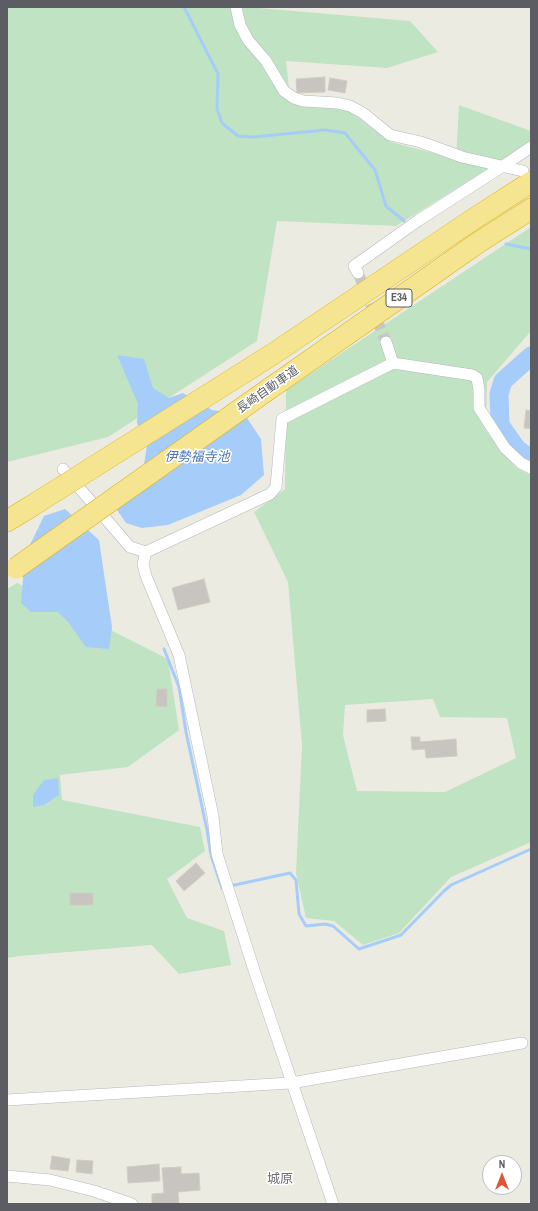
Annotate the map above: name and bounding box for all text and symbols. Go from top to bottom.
road number: E34 [386,289,412,307]
street label: 長崎自動車道 [234,363,302,417]
water label: 伊勢福寺池 [165,450,229,466]
north arrow [482,1155,522,1195]
text: N [499,1157,505,1171]
district label: 城原 [267,1172,293,1188]

